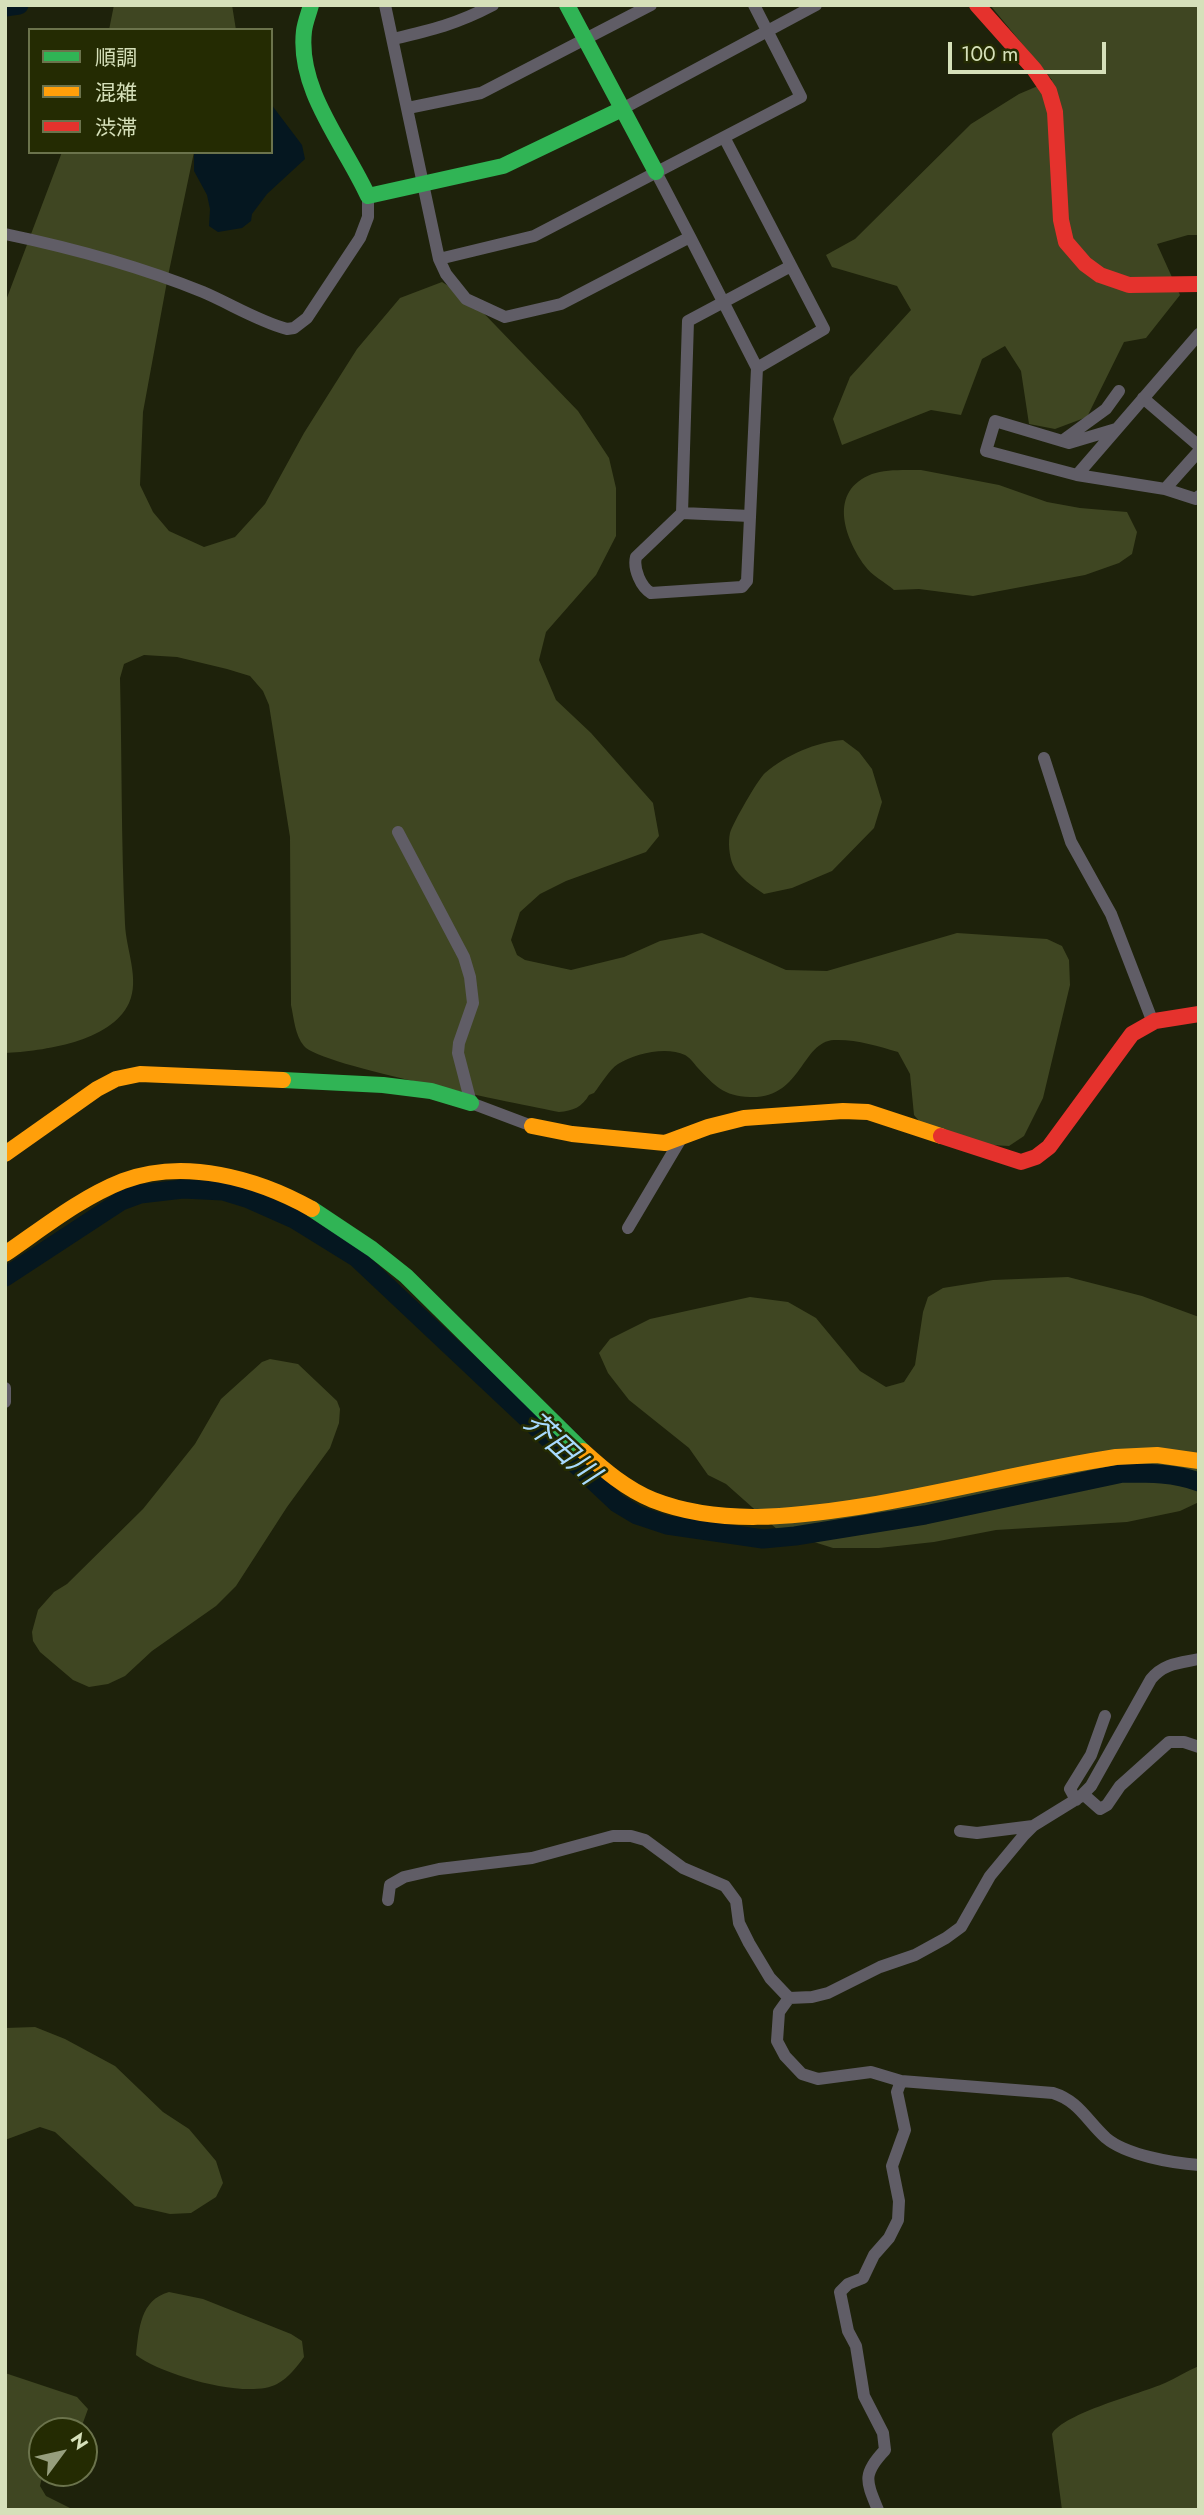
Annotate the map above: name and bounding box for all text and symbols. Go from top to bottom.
legend [28,28,273,154]
scale bar [952,28,1110,72]
text: 100 m [961,39,1018,69]
text: 順調 [95,43,137,73]
text: 混雑 [95,78,137,108]
text: 渋滞 [95,113,137,143]
water label: 芥田川 [515,1406,605,1494]
north arrow [28,2417,98,2487]
text: N [64,2428,95,2455]

